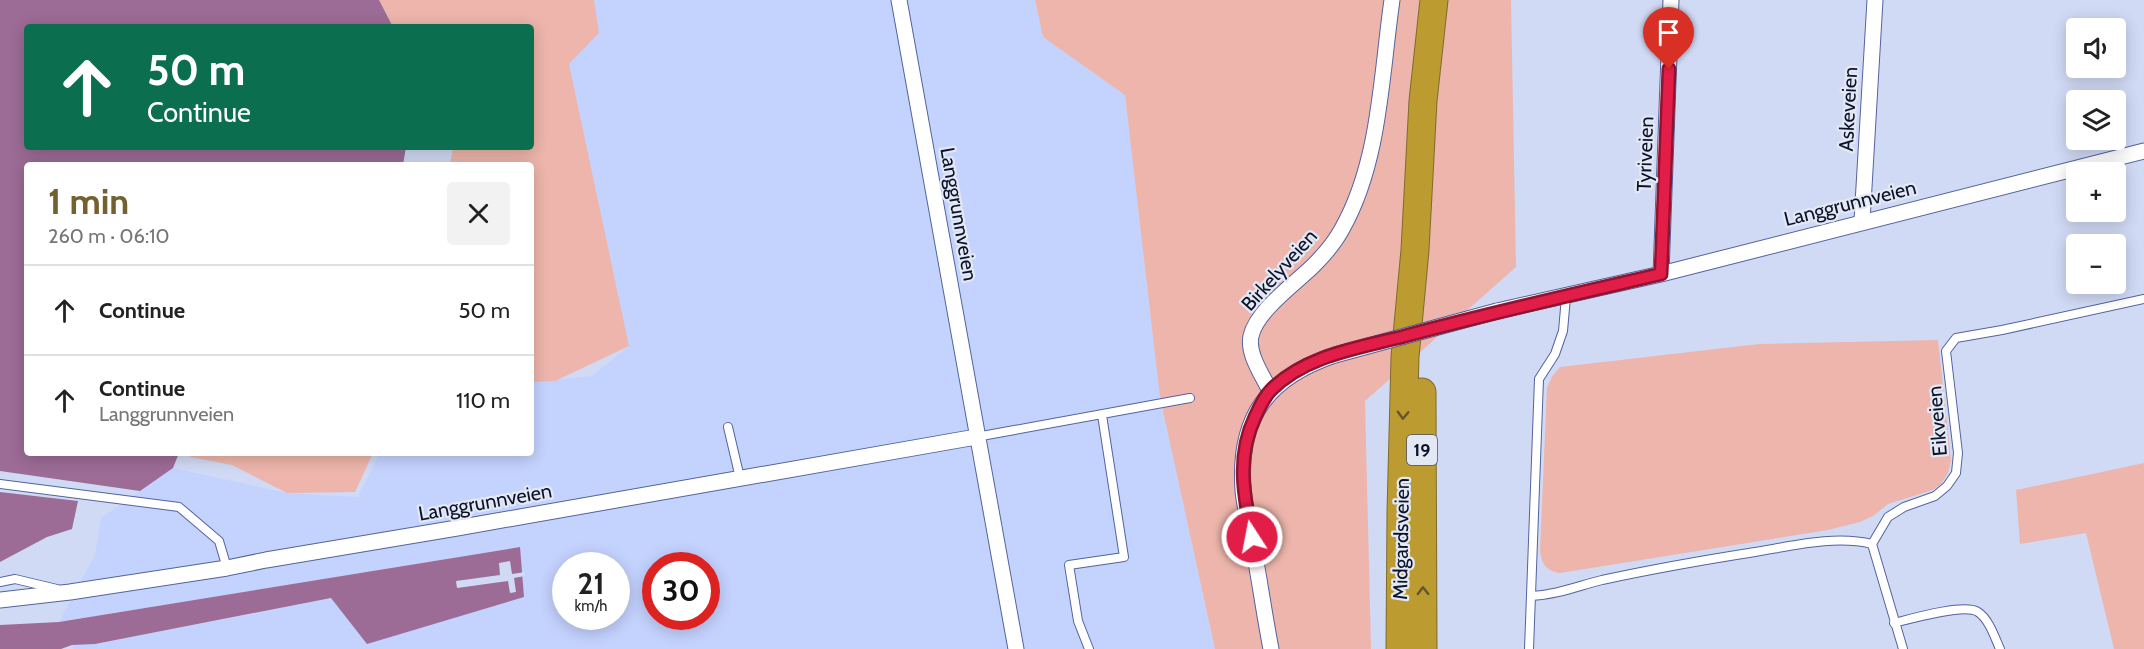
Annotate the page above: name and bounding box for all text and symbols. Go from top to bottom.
pin [1643,7,1694,69]
icon: arrive [1652,16,1685,49]
map controls [2066,18,2126,294]
button: sound [2066,18,2126,78]
text: 50 m [147,44,245,96]
icon: ahead [48,48,126,126]
street label: Askeveien [1834,66,1862,152]
button: layers [2066,90,2126,150]
text: Continue [147,96,251,129]
street label: Tyriveien [1632,116,1658,192]
street label: Langgrunnveien [935,145,983,283]
button: + [2066,162,2126,222]
street label: Langgrunnveien [1782,175,1918,231]
text: 1 min [48,179,129,223]
button: close [447,182,510,245]
text: 260 m · 06:10 [48,224,170,248]
street label: Birkelyveien [1236,224,1322,316]
button: − [2066,234,2126,294]
icon: ahead [48,294,81,327]
text: Continue [99,297,185,324]
text: 50 m [458,297,510,324]
text: Continue [99,375,185,402]
icon: ahead [48,384,81,417]
street label: Eikveien [1922,385,1952,457]
text: 110 m [456,387,510,414]
text: Langgrunnveien [99,402,234,426]
one-way arrow [1397,411,1410,420]
road number: 19 [1407,435,1437,465]
street label: Langgrunnveien [416,478,554,526]
street label: Midgardsveien [1388,478,1414,600]
position arrow [1220,505,1284,569]
speed limit sign: 30 [642,552,720,630]
text: 21 [578,565,604,602]
one-way arrow [1417,586,1429,595]
text: km/h [575,597,607,615]

